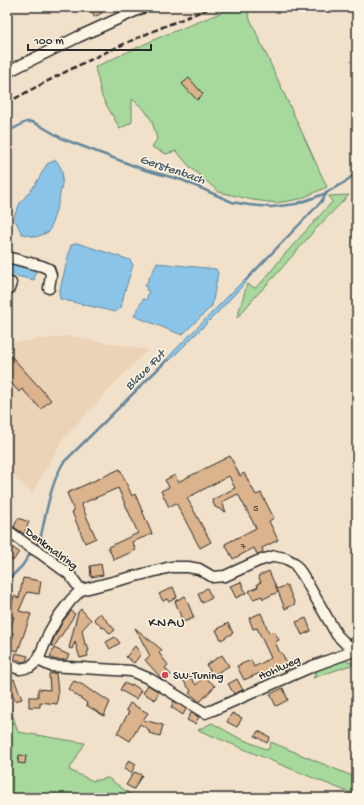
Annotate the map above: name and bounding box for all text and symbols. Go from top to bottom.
scale bar [28,26,151,52]
text: 100 m [33,35,64,49]
water label: Gerstenbach [138,152,208,189]
water label: Blaue Fut [123,346,171,394]
house number: 5 [253,503,259,515]
street label: Denkmalring [21,525,80,574]
house number: 7 [239,541,246,553]
district label: KNAU [148,615,186,632]
street label: Hohlweg [257,653,303,684]
marker: SW-Tuning [160,670,170,680]
place label: SW-Tuning [173,670,224,684]

